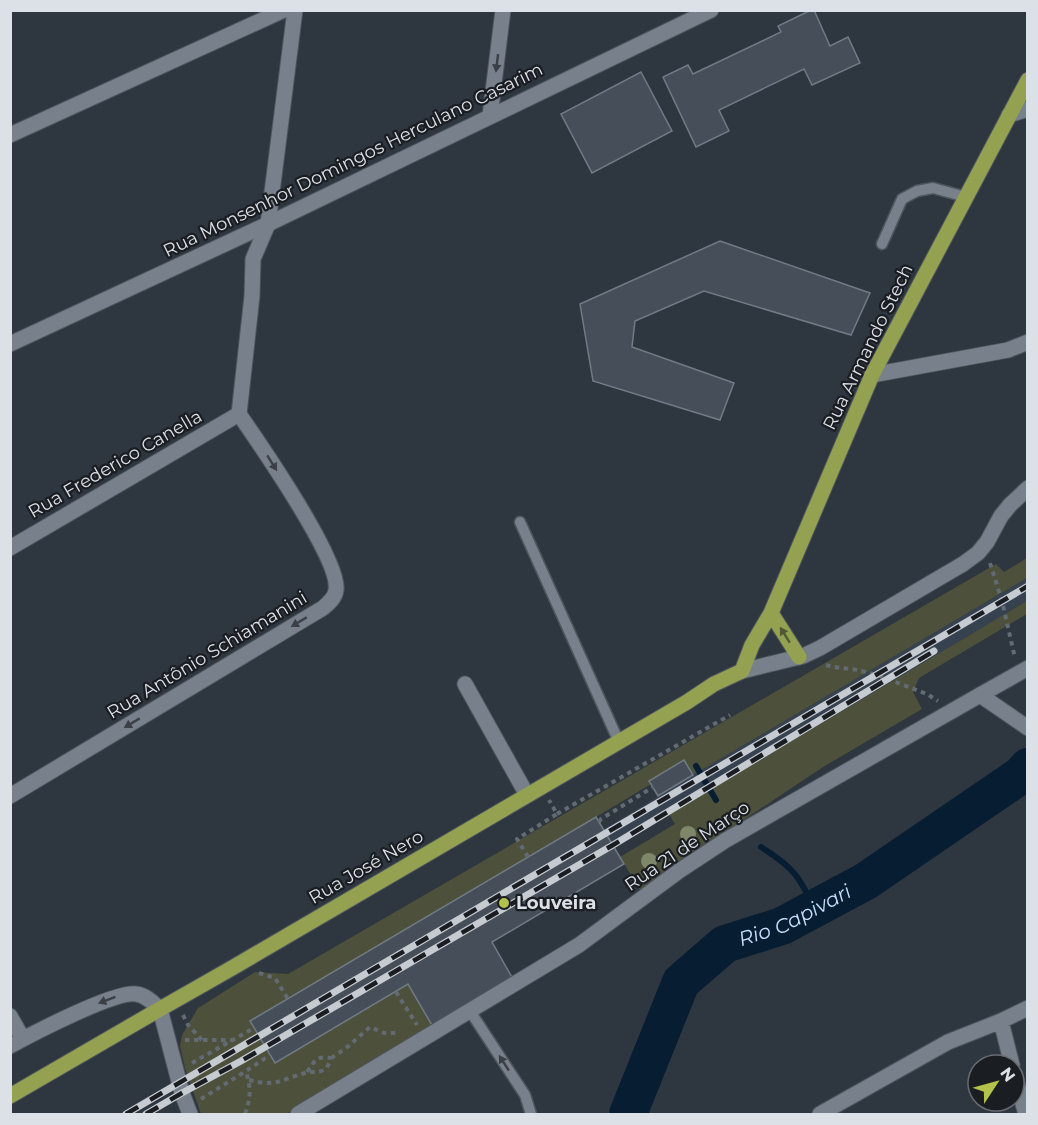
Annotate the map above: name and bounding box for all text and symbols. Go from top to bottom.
one-way arrow [492,54,501,73]
street label: Rua Monsenhor Domingos Herculano Casarim [160,58,546,262]
street label: Rua Armando Stech [818,261,918,433]
street label: Rua Frederico Canella [24,405,206,523]
one-way arrow [266,455,277,471]
street label: Rua Antônio Schiamanini [103,587,311,723]
one-way arrow [291,617,307,628]
one-way arrow [779,627,790,643]
one-way arrow [124,717,140,728]
street label: Rua 21 de Março [620,796,754,896]
street label: Rua José Nero [305,825,427,909]
water label: Rio Capivari [736,879,856,951]
place label: Louveira [516,892,596,914]
marker: Louveira [497,896,511,910]
one-way arrow [98,996,116,1006]
north arrow [966,1053,1026,1113]
one-way arrow [499,1055,510,1071]
text: N [996,1064,1019,1085]

